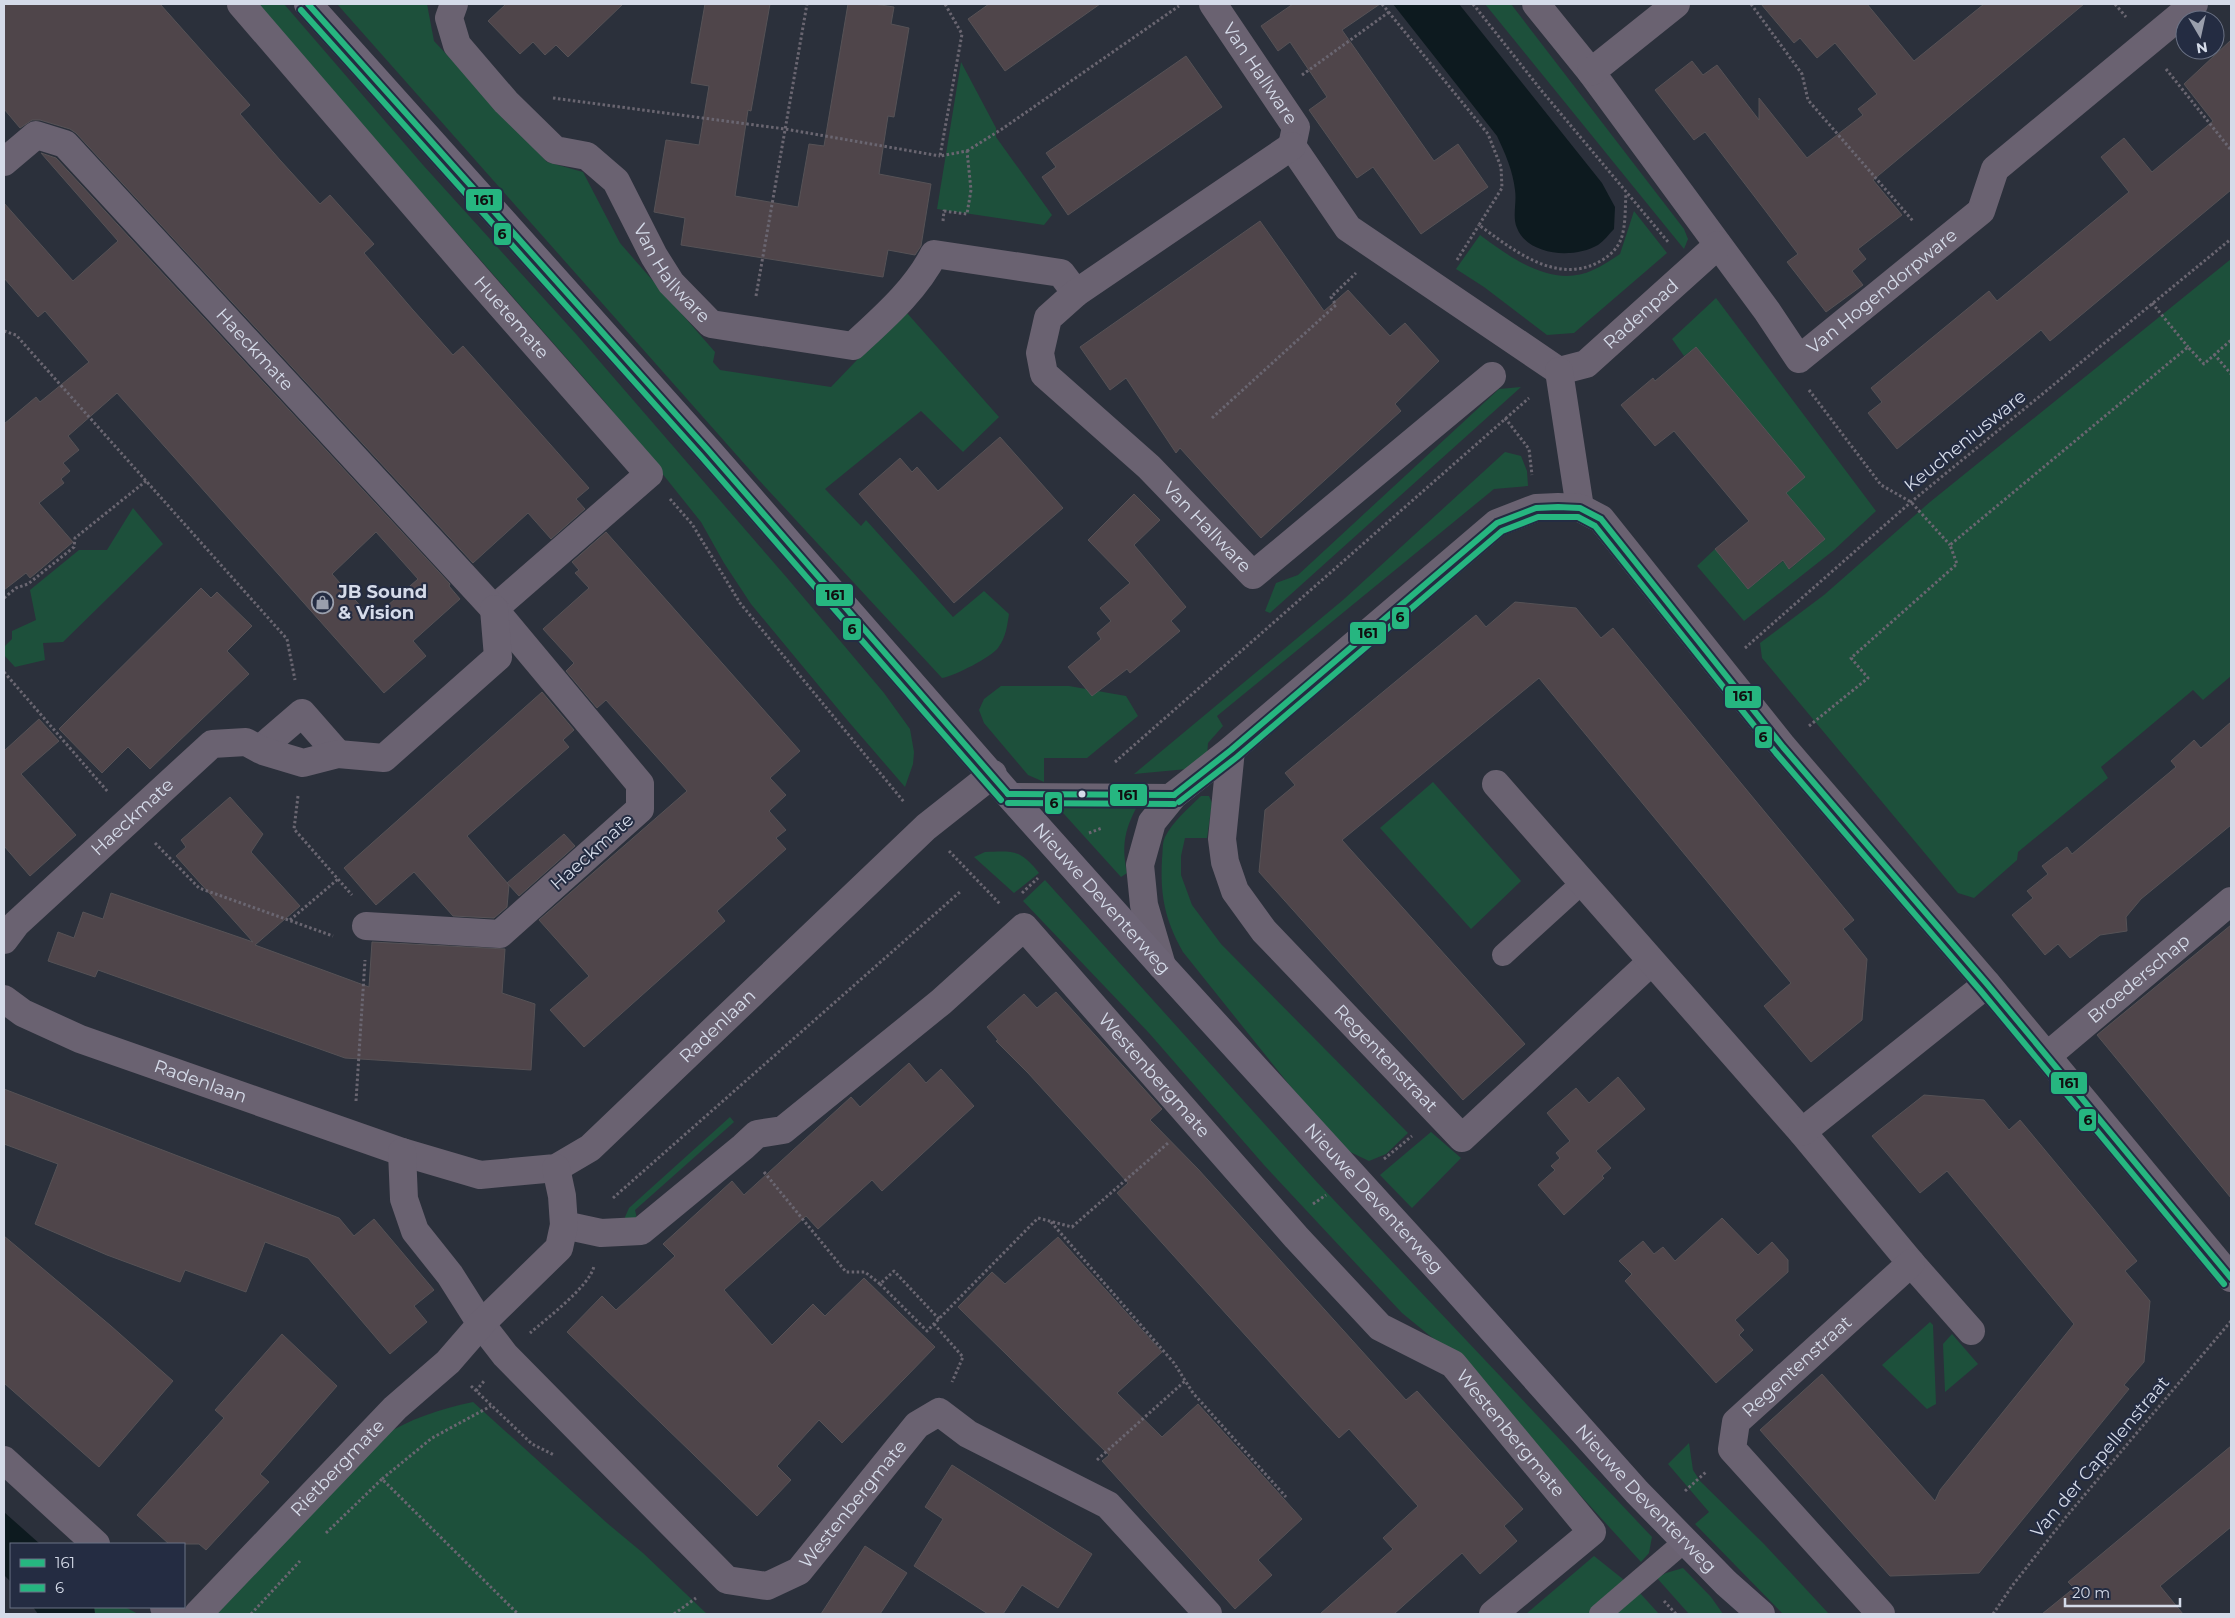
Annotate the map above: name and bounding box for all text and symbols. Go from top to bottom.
north arrow [2175,10,2225,60]
street label: Van Hallware [1218,19,1302,129]
text: N [2195,38,2209,58]
line badge: 161 [465,188,503,212]
text: 161 [474,191,494,209]
street label: Van Hallware [628,220,715,328]
line badge: 6 [493,222,512,246]
street label: Van Hogendorpware [1803,224,1962,359]
text: 6 [498,225,507,243]
street label: Huetemate [469,271,554,363]
street label: Radenpad [1599,275,1683,354]
street label: Haeckmate [211,304,298,396]
street label: Keucheniusware [1900,385,2030,497]
street label: Van Hallware [1158,477,1256,577]
place label: JB Sound & Vision [337,581,427,624]
line badge: 161 [815,583,854,607]
text: 161 [825,586,845,604]
shop icon: JB Sound & Vision [310,590,334,614]
line badge: 6 [1391,606,1410,630]
text: 6 [1396,608,1405,626]
line badge: 6 [842,617,862,641]
text: 6 [848,620,857,638]
line badge: 161 [1349,621,1387,645]
text: 161 [1358,624,1378,642]
line badge: 161 [1724,685,1762,709]
text: 161 [1733,687,1753,705]
line badge: 6 [1754,725,1773,749]
text: 6 [1759,728,1768,746]
street label: Haeckmate [87,774,178,861]
line badge: 161 [1109,783,1148,807]
text: 161 [1118,786,1138,804]
unlabelled marker [1077,789,1087,799]
line badge: 6 [1044,791,1063,815]
text: 6 [1050,794,1059,812]
street label: Haeckmate [546,809,638,895]
street label: Nieuwe Deventerweg [1028,818,1175,979]
street label: Broederschap [2083,929,2194,1028]
street label: Radenlaan [675,985,760,1068]
street label: Regentenstraat [1329,1000,1442,1117]
street label: Westenbergmate [1094,1008,1215,1142]
street label: Radenlaan [151,1055,250,1108]
line badge: 161 [2050,1071,2088,1095]
text: 161 [2059,1074,2079,1092]
line badge: 6 [2078,1108,2097,1132]
text: 6 [2084,1111,2093,1129]
street label: Nieuwe Deventerweg [1300,1119,1448,1278]
street label: Regentenstraat [1738,1311,1856,1422]
street label: Westenbergmate [1451,1365,1570,1502]
street label: Van der Capellenstraat [2026,1372,2174,1542]
street label: Rietbergmate [286,1415,389,1521]
street label: Nieuwe Deventerweg [1571,1420,1721,1577]
street label: Westenbergmate [795,1436,911,1573]
legend [10,1543,185,1608]
text: 161 [55,1553,75,1572]
scale bar [2065,1576,2180,1608]
text: 6 [55,1578,64,1597]
text: 20 m [2072,1583,2110,1602]

